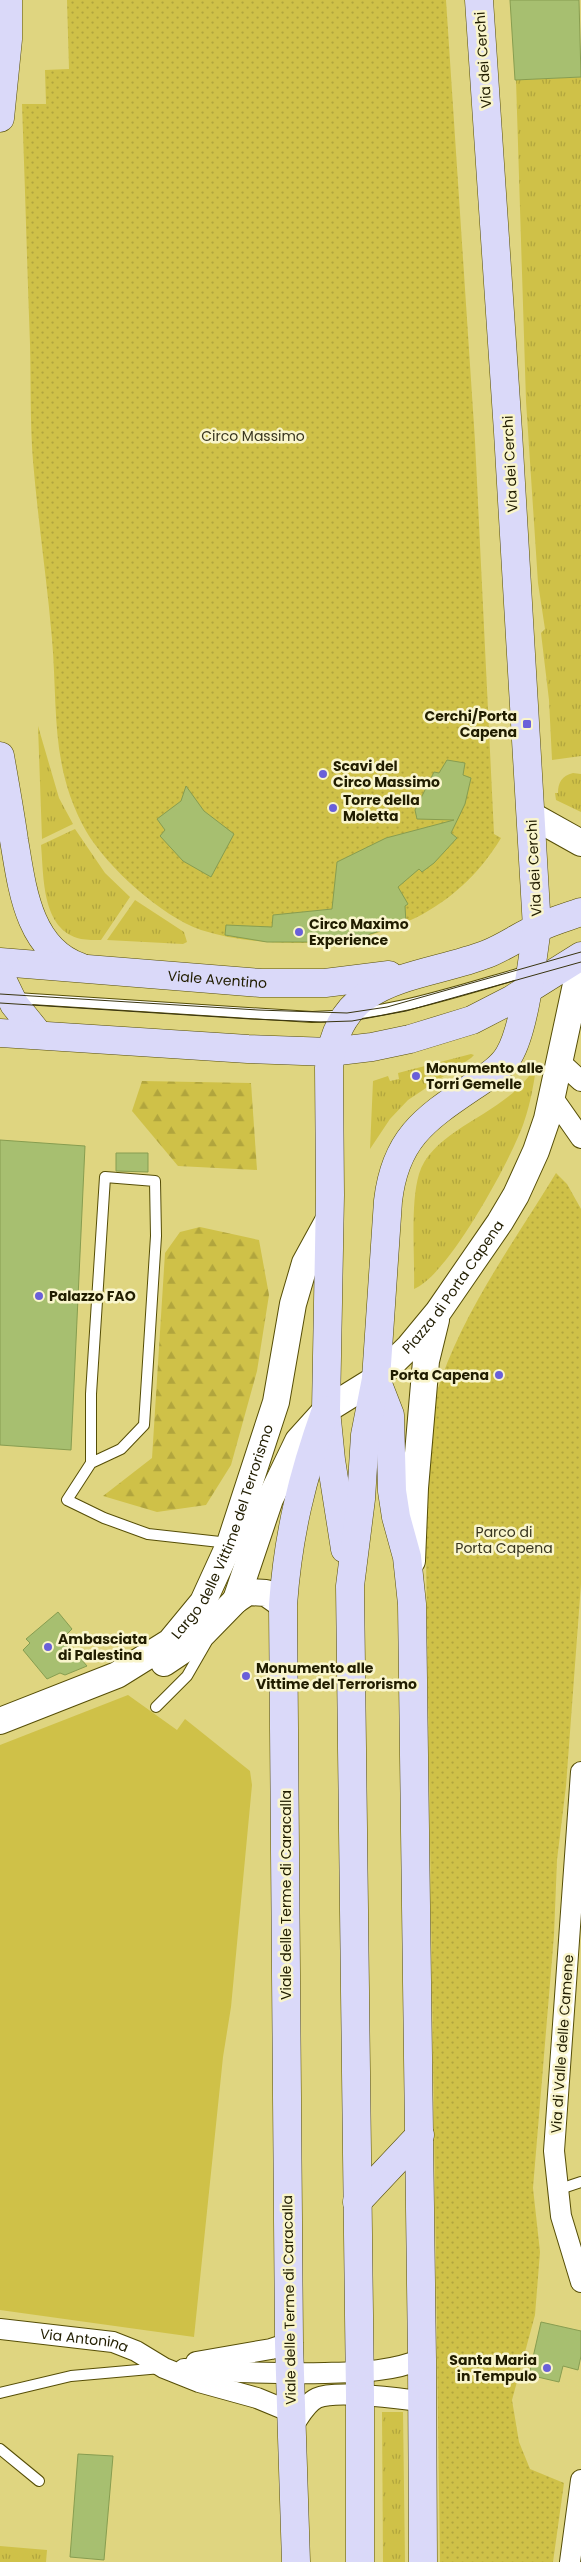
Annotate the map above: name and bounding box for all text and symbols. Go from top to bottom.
street label: Via dei Cerchi [470,11,496,109]
street label: Via dei Cerchi [497,415,523,513]
park label: Circo Massimo [201,426,305,446]
place label: Cerchi/Porta Capena [425,706,517,742]
marker: Cerchi/Porta Capena [521,718,533,730]
place label: Scavi del Circo Massimo [333,756,440,792]
marker: Scavi del Circo Massimo [317,768,329,780]
place label: Torre della Moletta [343,790,420,826]
marker: Torre della Moletta [327,802,339,814]
street label: Via dei Cerchi [521,819,547,917]
place label: Circo Maximo Experience [309,914,409,950]
marker: Circo Maximo Experience [293,926,305,938]
street label: Viale Aventino [167,966,267,993]
place label: Monumento alle Torri Gemelle [426,1058,544,1094]
marker: Monumento alle Torri Gemelle [410,1070,422,1082]
street label: Piazza di Porta Capena [398,1216,508,1358]
place label: Palazzo FAO [49,1286,136,1306]
marker: Palazzo FAO [33,1290,45,1302]
place label: Porta Capena [390,1365,489,1385]
marker: Porta Capena [493,1369,505,1381]
street label: Largo delle Vittime del Terrorismo [167,1422,278,1643]
park label: Parco di Porta Capena [455,1522,553,1558]
place label: Ambasciata di Palestina [58,1629,147,1665]
marker: Ambasciata di Palestina [42,1641,54,1653]
place label: Monumento alle Vittime del Terrorismo [256,1658,417,1694]
marker: Monumento alle Vittime del Terrorismo [240,1670,252,1682]
street label: Viale delle Terme di Caracalla [276,1790,296,2000]
street label: Via di Valle delle Camene [546,1953,578,2134]
street label: Viale delle Terme di Caracalla [277,2195,301,2405]
street label: Via Antonina [39,2324,132,2357]
place label: Santa Maria in Tempulo [449,2350,537,2386]
marker: Santa Maria in Tempulo [541,2362,553,2374]

